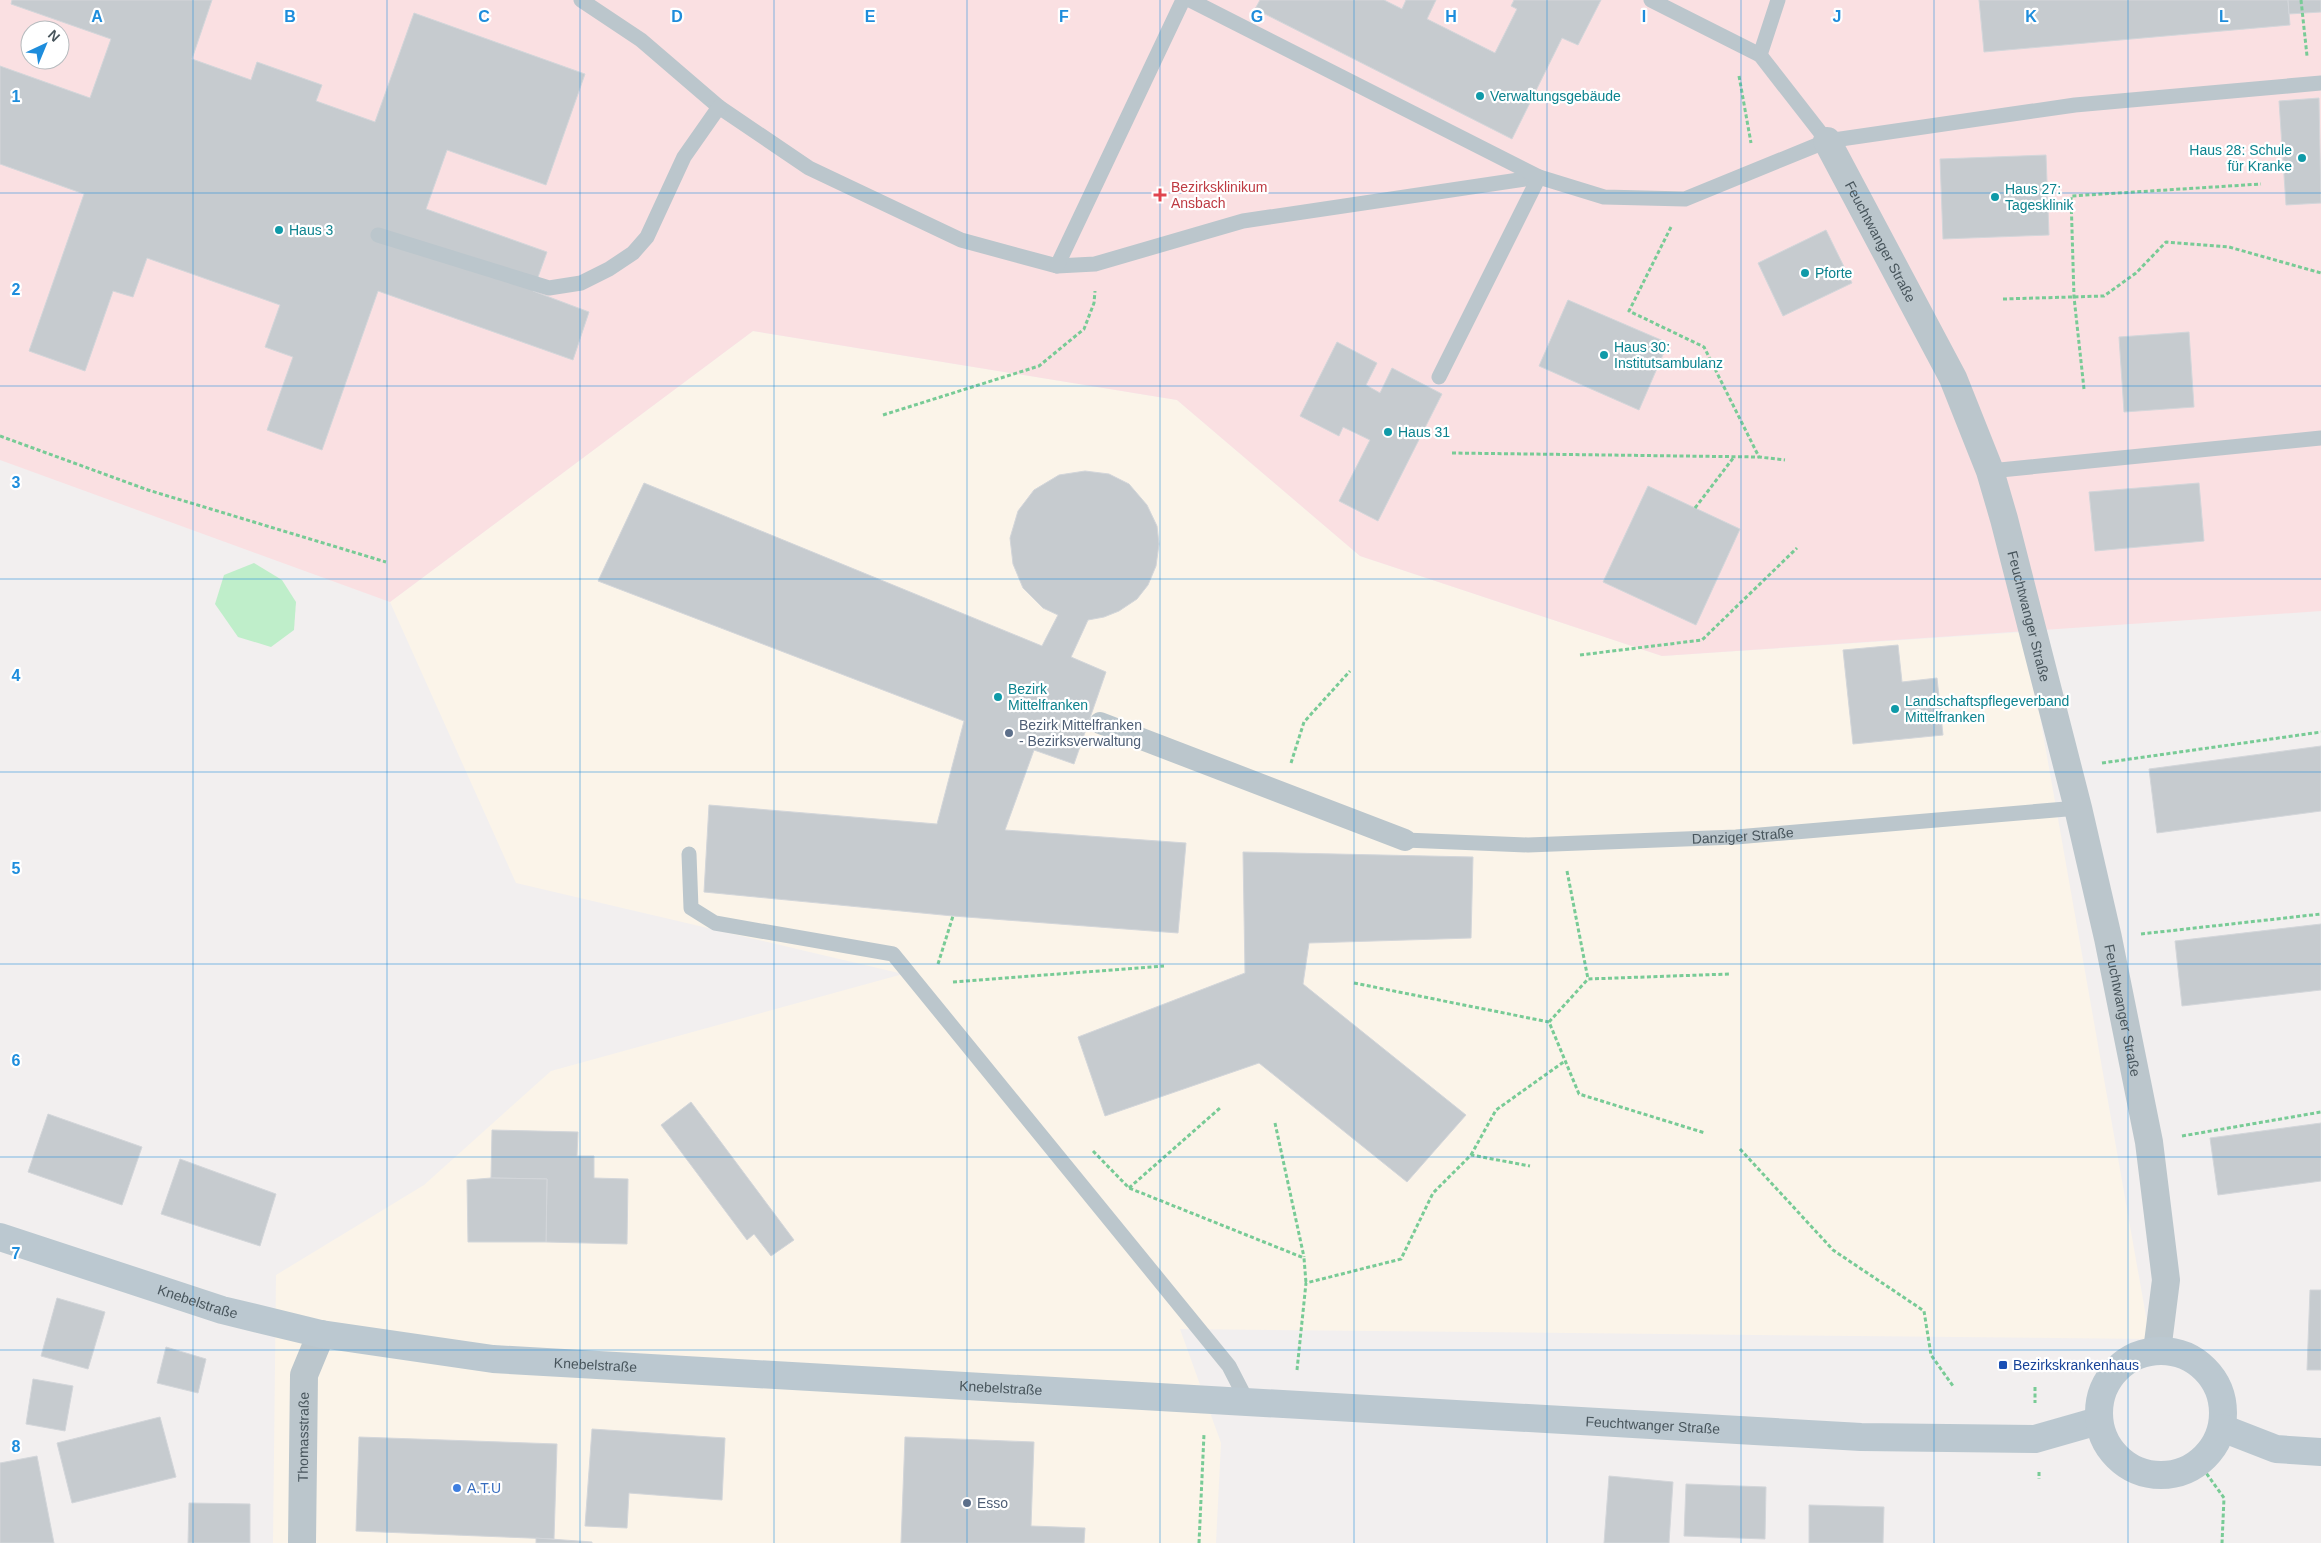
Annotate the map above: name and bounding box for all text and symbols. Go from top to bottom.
text: A [91,8,103,25]
text: B [284,8,296,25]
text: C [478,8,490,25]
text: D [671,8,683,25]
text: E [865,8,876,25]
text: F [1059,8,1069,25]
text: G [1251,8,1263,25]
text: H [1445,8,1457,25]
text: I [1642,8,1646,25]
text: J [1833,8,1841,25]
text: K [2025,8,2037,25]
text: L [2219,8,2229,25]
north arrow [20,20,70,70]
text: N [45,26,63,45]
text: 1 [12,88,21,105]
place label: Verwaltungsgebäude [1490,88,1621,104]
marker: Verwaltungsgebäude [1474,90,1486,102]
place label: Haus 28: Schule für Kranke [2189,142,2292,174]
marker: Haus 28: Schule für Kranke [2296,152,2308,164]
street label: Feuchtwanger Straße [1842,178,1919,305]
place label: Bezirksklinikum Ansbach [1171,179,1267,211]
place label: Haus 27: Tagesklinik [2005,181,2074,213]
marker: Bezirksklinikum Ansbach [1153,188,1167,202]
marker: Haus 27: Tagesklinik [1989,191,2001,203]
place label: Haus 3 [289,222,334,238]
marker: Haus 3 [273,224,285,236]
place label: Pforte [1815,265,1853,281]
marker: Pforte [1799,267,1811,279]
text: 2 [12,281,21,298]
place label: Haus 30: Institutsambulanz [1614,339,1723,371]
marker: Haus 30: Institutsambulanz [1598,349,1610,361]
place label: Haus 31 [1398,424,1450,440]
marker: Haus 31 [1382,426,1394,438]
text: 3 [12,474,21,491]
street label: Feuchtwanger Straße [2004,549,2053,684]
text: 4 [12,667,21,684]
place label: Bezirk Mittelfranken [1008,681,1088,713]
marker: Bezirk Mittelfranken [992,691,1004,703]
place label: Landschaftspflegeverband Mittelfranken [1905,693,2069,725]
marker: Landschaftspflegeverband Mittelfranken [1889,703,1901,715]
place label: Bezirk Mittelfranken - Bezirksverwaltung [1019,717,1142,749]
marker: Bezirk Mittelfranken - Bezirksverwaltung [1003,727,1015,739]
street label: Danziger Straße [1691,824,1794,847]
text: 5 [12,860,21,877]
street label: Feuchtwanger Straße [2101,943,2144,1078]
text: 6 [12,1052,21,1069]
text: 7 [12,1245,21,1262]
street label: Knebelstraße [155,1281,240,1322]
street label: Knebelstraße [553,1354,638,1375]
place label: Bezirkskrankenhaus [2013,1357,2139,1373]
marker: Bezirkskrankenhaus [1997,1359,2009,1371]
street label: Knebelstraße [959,1378,1043,1398]
street label: Thomasstraße [295,1392,312,1482]
street label: Feuchtwanger Straße [1585,1413,1721,1437]
text: 8 [12,1438,21,1455]
place label: A.T.U [467,1480,501,1496]
marker: A.T.U [451,1482,463,1494]
place label: Esso [977,1495,1008,1511]
marker: Esso [961,1497,973,1509]

